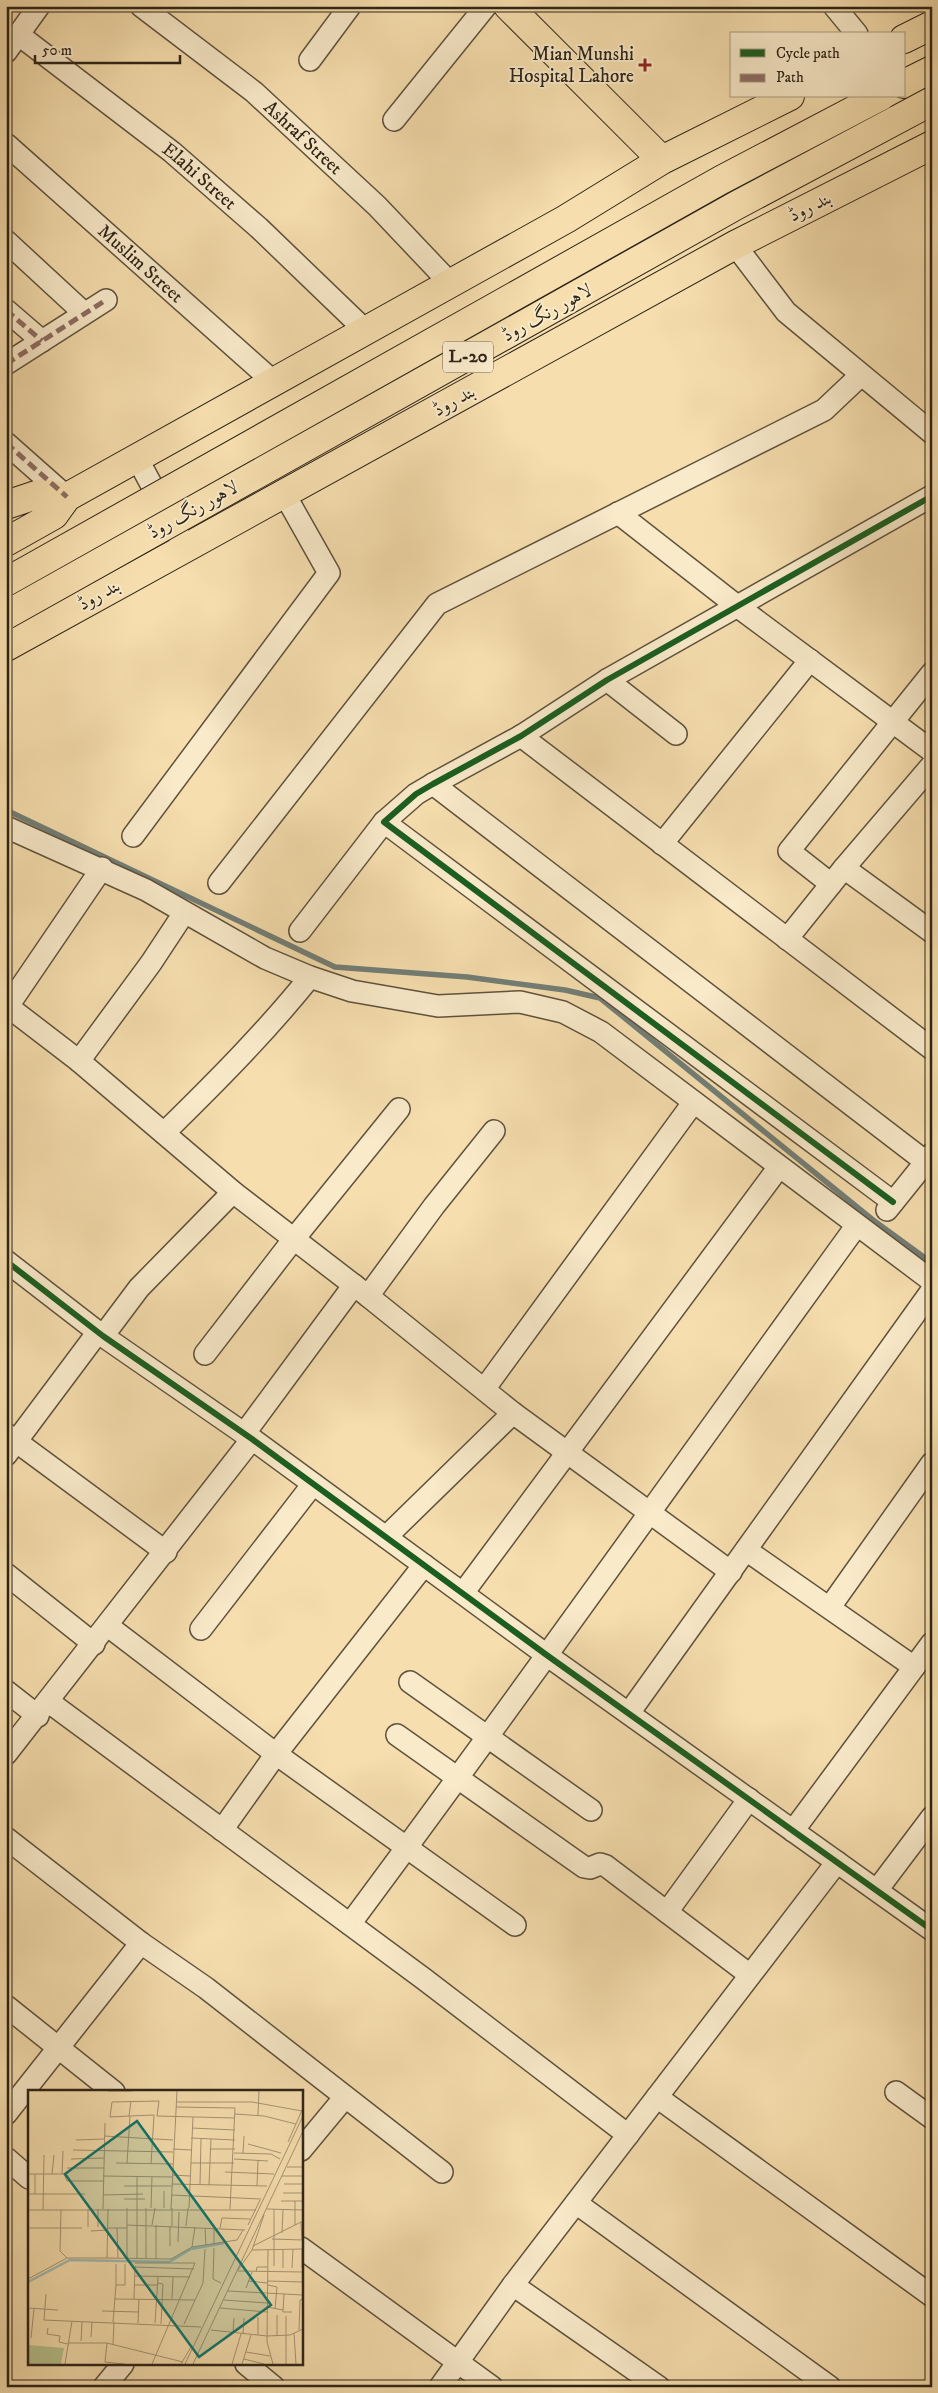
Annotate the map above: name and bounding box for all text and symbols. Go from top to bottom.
scale bar [35,32,180,64]
legend [730,32,906,98]
text: 50 m [42,41,72,60]
place label: Mian Munshi Hospital Lahore [509,43,634,88]
text: Cycle path [776,44,840,63]
marker: Mian Munshi Hospital Lahore [638,58,652,72]
text: Path [776,68,804,87]
street label: Ashraf Street [259,96,347,180]
street label: Elahi Street [158,137,241,215]
street label: بند روڈ [785,187,835,227]
street label: Muslim Street [93,220,188,308]
street label: لاہور رنگ روڈ [497,277,596,347]
road number: L-20 [443,342,493,372]
street label: بند روڈ [429,380,479,422]
street label: لاہور رنگ روڈ [143,474,242,544]
street label: بند روڈ [74,574,124,616]
inset map [28,2090,302,2366]

